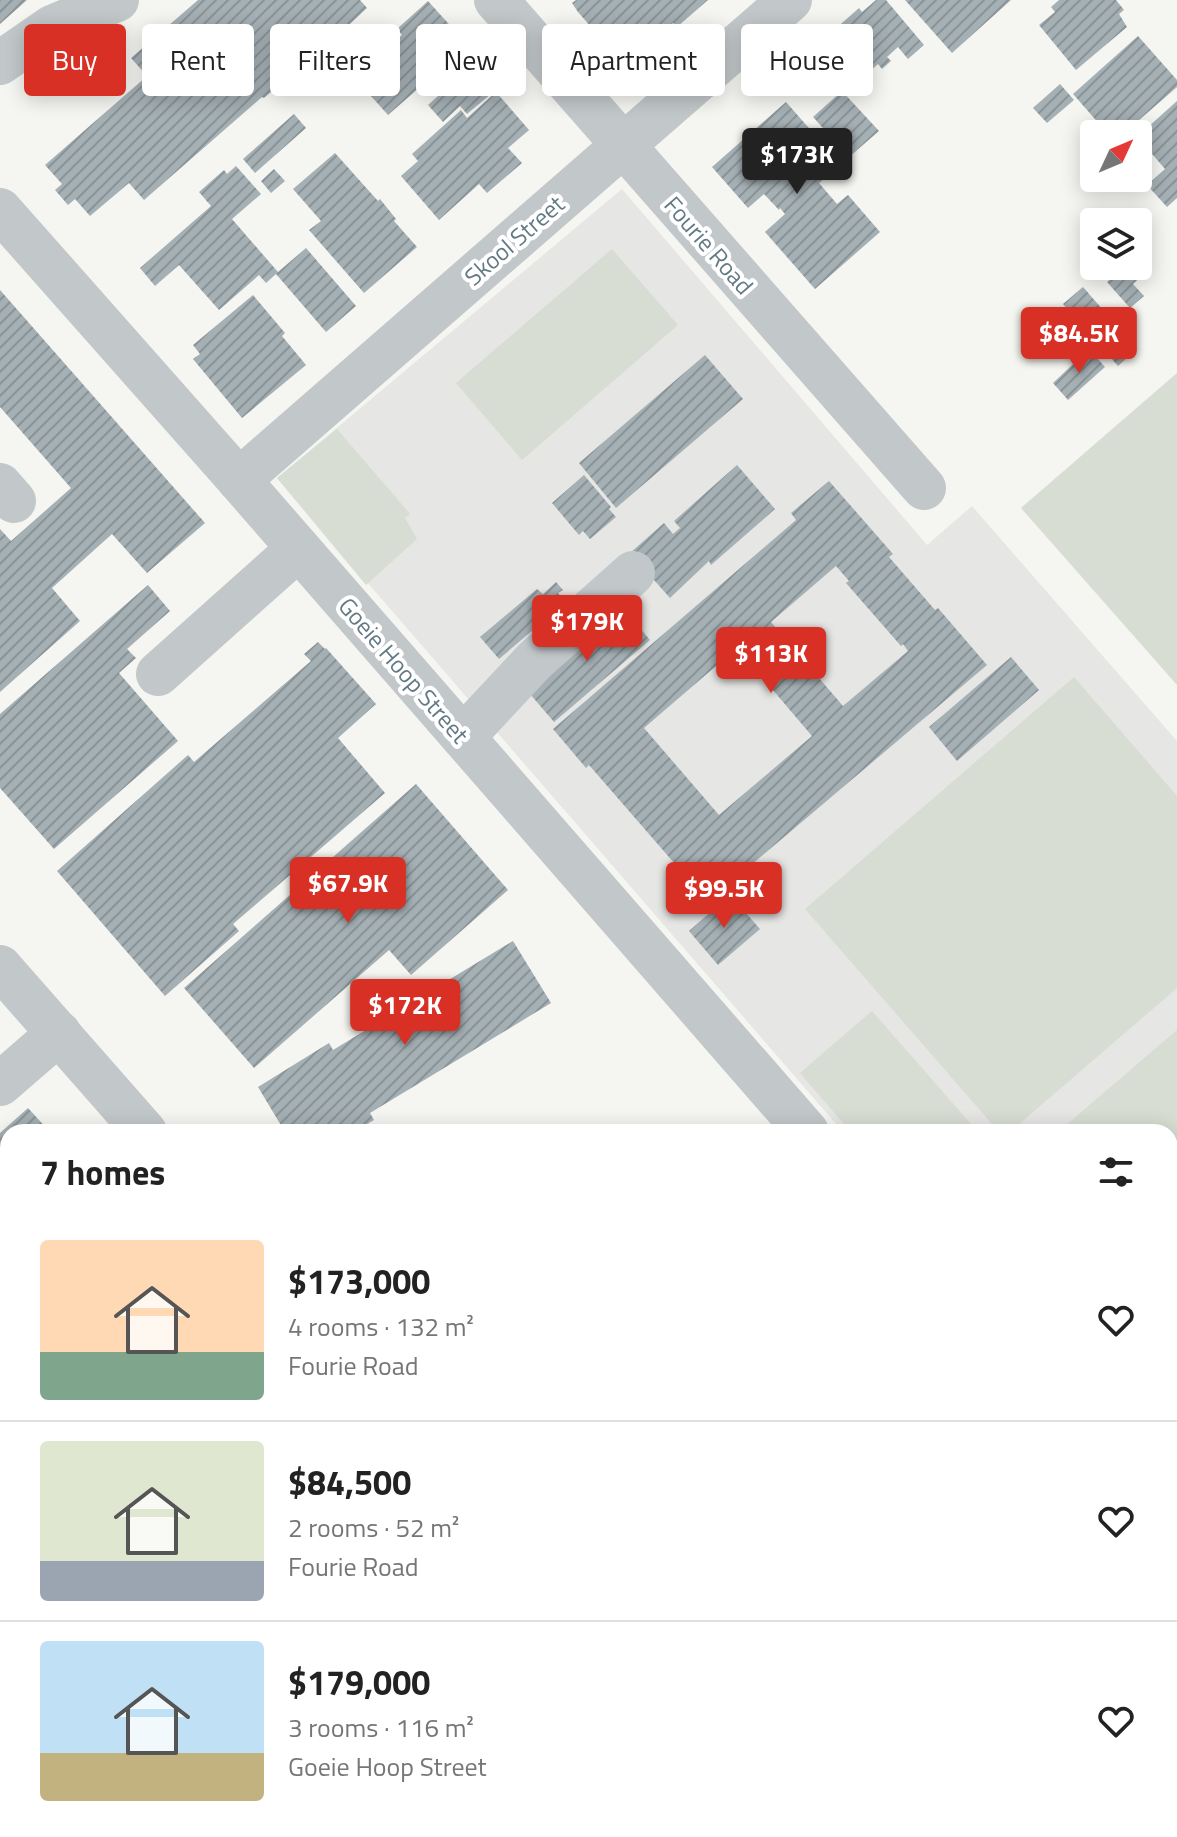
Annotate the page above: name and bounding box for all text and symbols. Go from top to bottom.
chip: Buy [24,24,126,96]
chip: Rent [142,24,254,96]
chip: Filters [270,24,400,96]
chip: New [416,24,526,96]
chip: Apartment [542,24,725,96]
chip: House [741,24,873,96]
north arrow [1080,120,1152,192]
map controls [1080,120,1152,280]
pin: $173K [741,128,853,196]
text: $173K [760,134,834,173]
street label: Skool Street [456,186,572,294]
street label: Fourie Road [656,188,762,302]
button: layers [1080,208,1152,280]
pin: $84.5K [1014,307,1144,375]
text: $84.5K [1039,313,1119,352]
street label: Goeie Hoop Street [330,589,478,751]
pin: $179K [531,595,643,663]
text: $179K [550,601,624,640]
pin: $113K [715,627,827,695]
text: $113K [734,633,808,672]
pin: $67.9K [283,857,413,925]
pin: $99.5K [659,862,789,930]
text: $67.9K [308,863,388,902]
text: $99.5K [684,868,764,907]
pin: $172K [349,979,461,1047]
text: $172K [368,985,442,1024]
text: 7 homes [40,1146,165,1198]
icon: filters [1094,1150,1138,1194]
text: $173,000 [288,1255,430,1307]
icon: home [104,1272,200,1368]
icon: heart [1094,1298,1138,1342]
text: 4 rooms · 132 m² [288,1307,474,1346]
text: Fourie Road [288,1346,419,1385]
text: $84,500 [288,1456,411,1508]
icon: home [104,1473,200,1569]
icon: heart [1094,1499,1138,1543]
text: 2 rooms · 52 m² [288,1508,459,1547]
text: Fourie Road [288,1547,419,1586]
text: $179,000 [288,1656,430,1708]
icon: home [104,1673,200,1769]
icon: heart [1094,1699,1138,1743]
text: 3 rooms · 116 m² [288,1708,474,1747]
text: Goeie Hoop Street [288,1747,487,1786]

